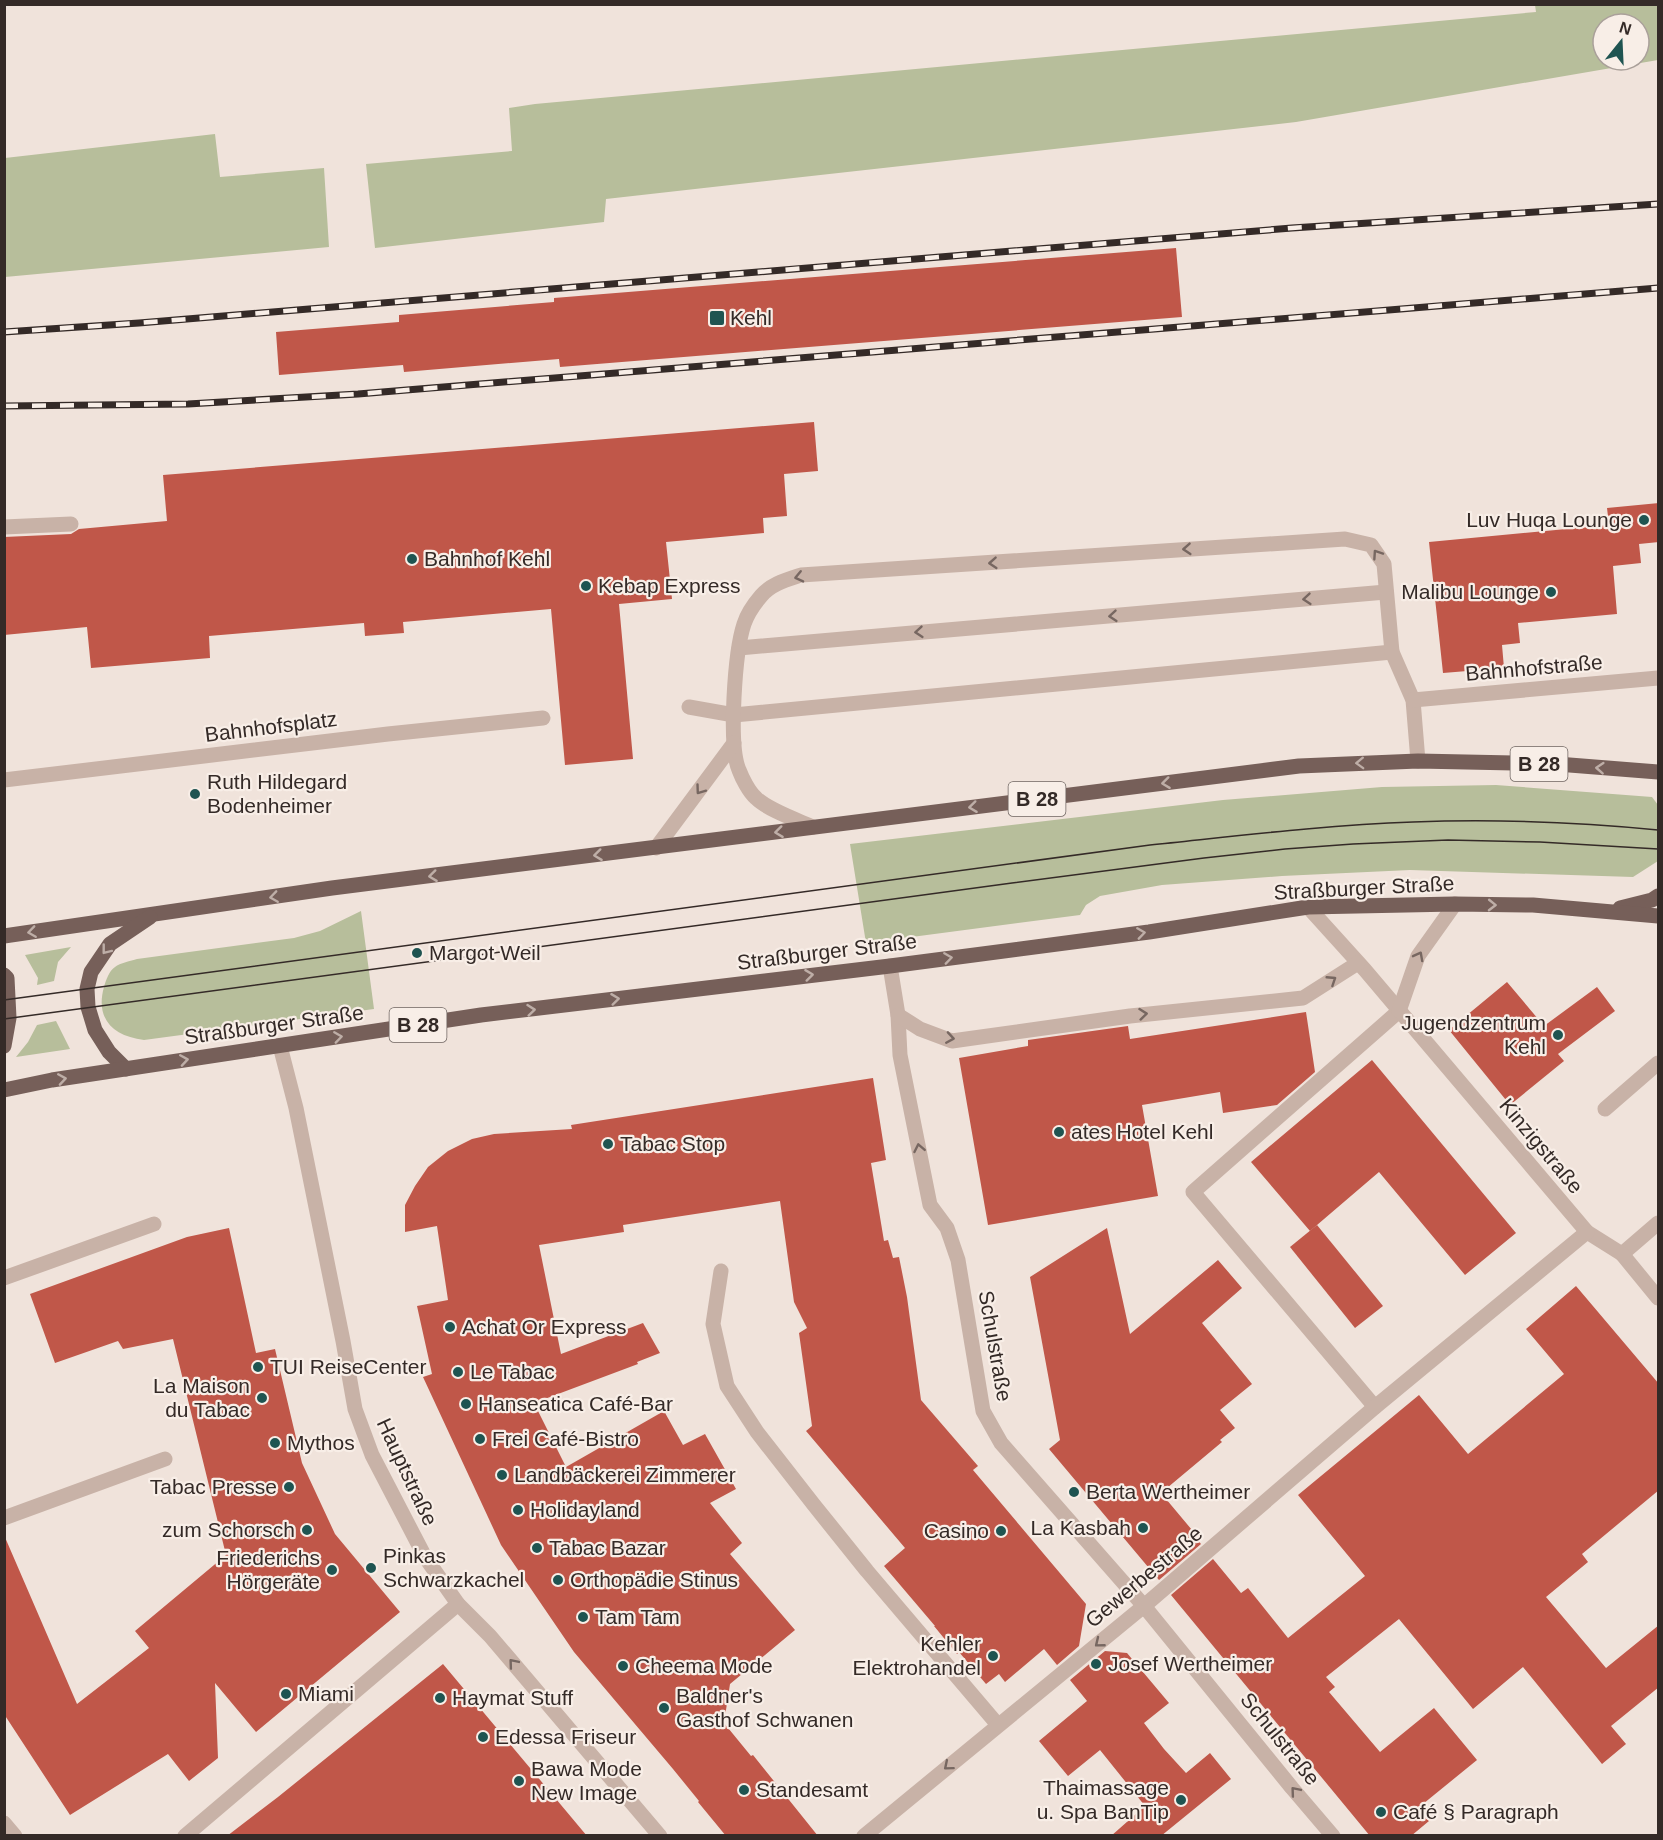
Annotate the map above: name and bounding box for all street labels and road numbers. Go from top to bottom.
street label: Bahnhofstraße [1464,650,1604,685]
street label: Bahnhofsplatz [203,707,338,746]
road number: B 28 [1510,747,1568,781]
road number: B 28 [1008,782,1066,816]
street label: Straßburger Straße [1273,871,1455,904]
street label: Straßburger Straße [736,929,918,974]
street label: Straßburger Straße [183,1001,365,1048]
road number: B 28 [390,1008,446,1042]
street label: Kinzigstraße [1495,1094,1588,1198]
street label: Schulstraße [974,1289,1017,1403]
street label: Hauptstraße [373,1415,442,1529]
street label: Gewerbestraße [1081,1521,1207,1632]
street label: Schulstraße [1236,1688,1325,1789]

